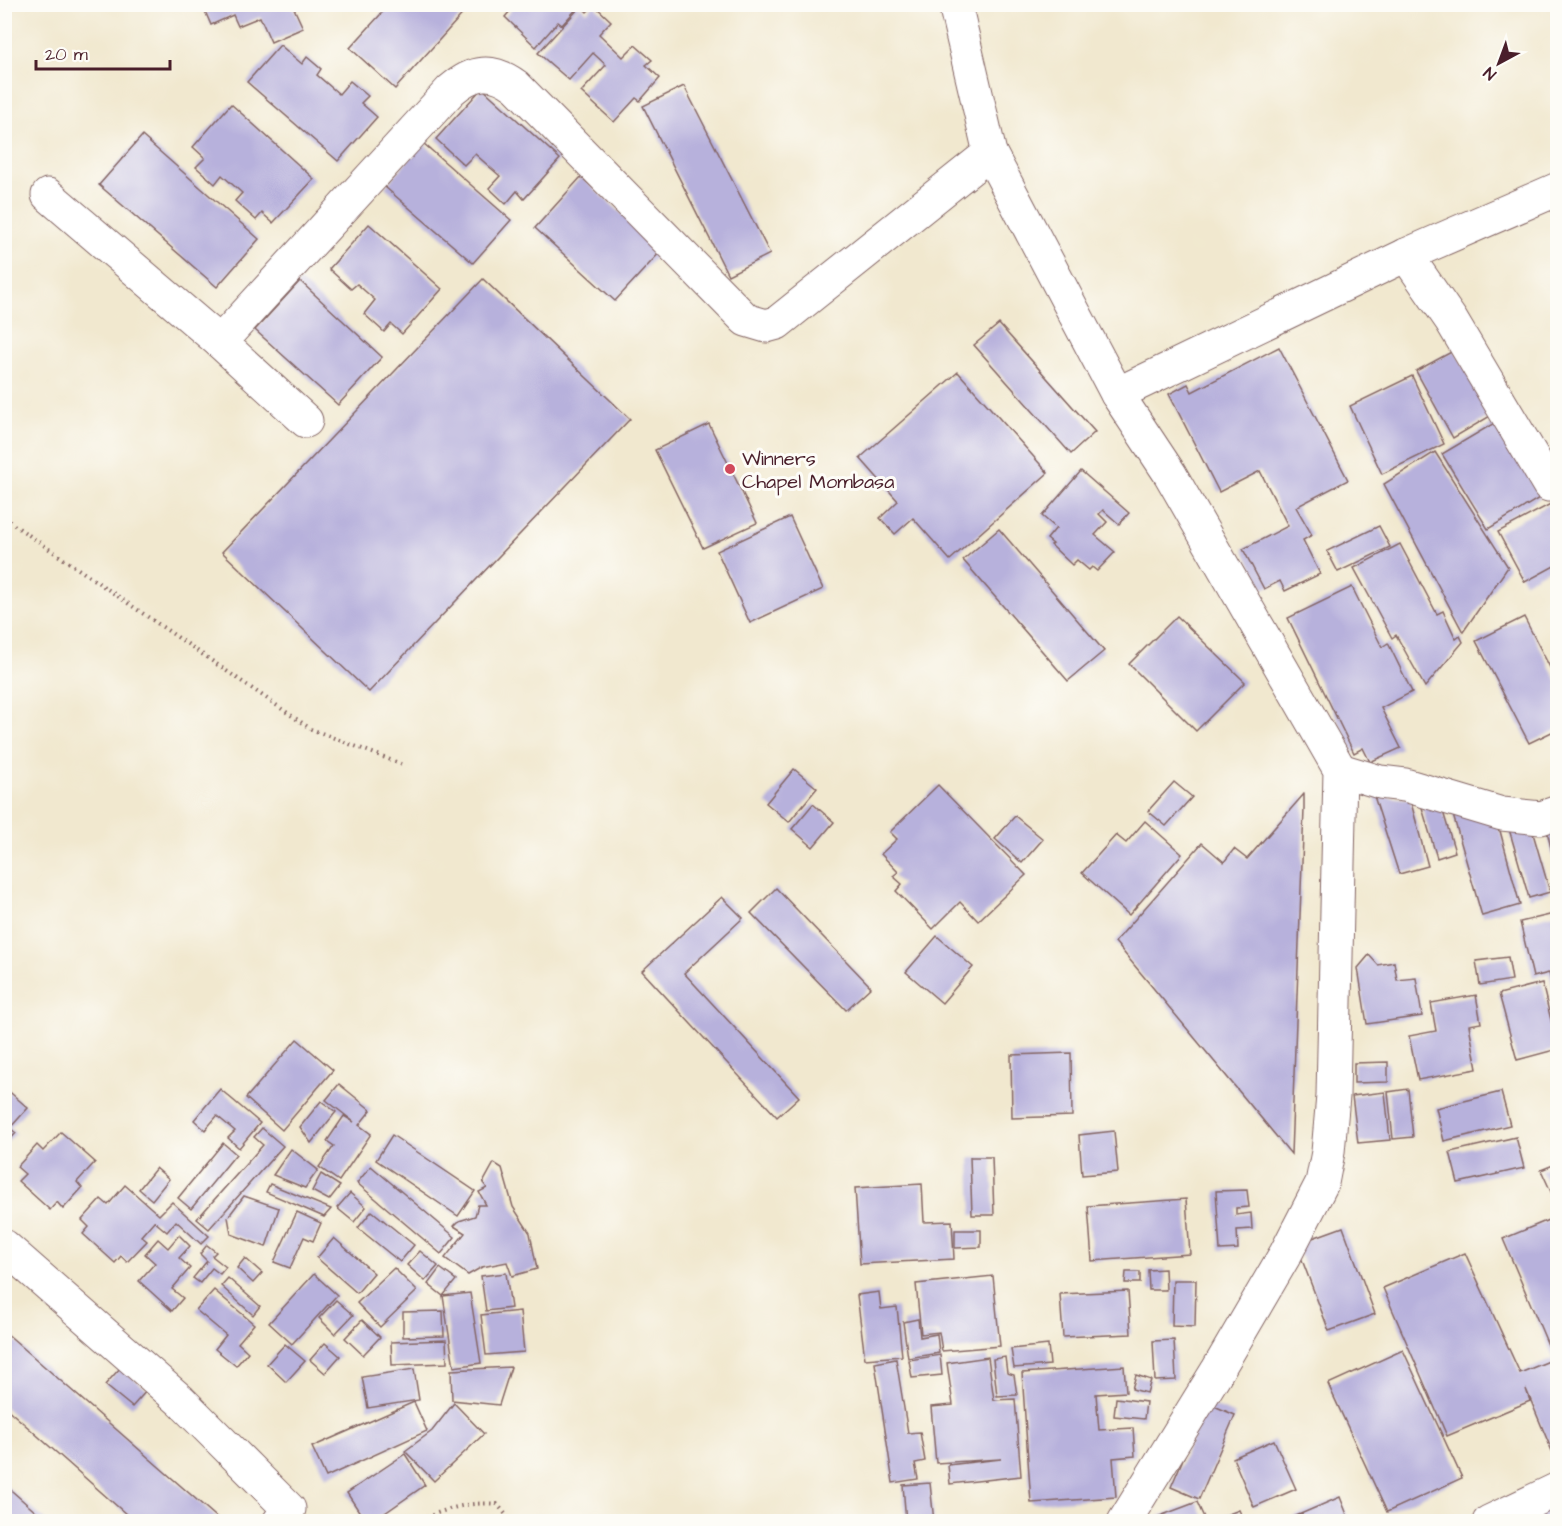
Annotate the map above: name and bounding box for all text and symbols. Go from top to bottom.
scale bar [36,33,170,71]
north arrow [1469,33,1529,93]
text: 20 m [45,42,88,67]
text: N [1479,62,1501,85]
place label: Winners Chapel Mombasa [742,445,894,496]
marker: Winners Chapel Mombasa [723,462,737,476]

